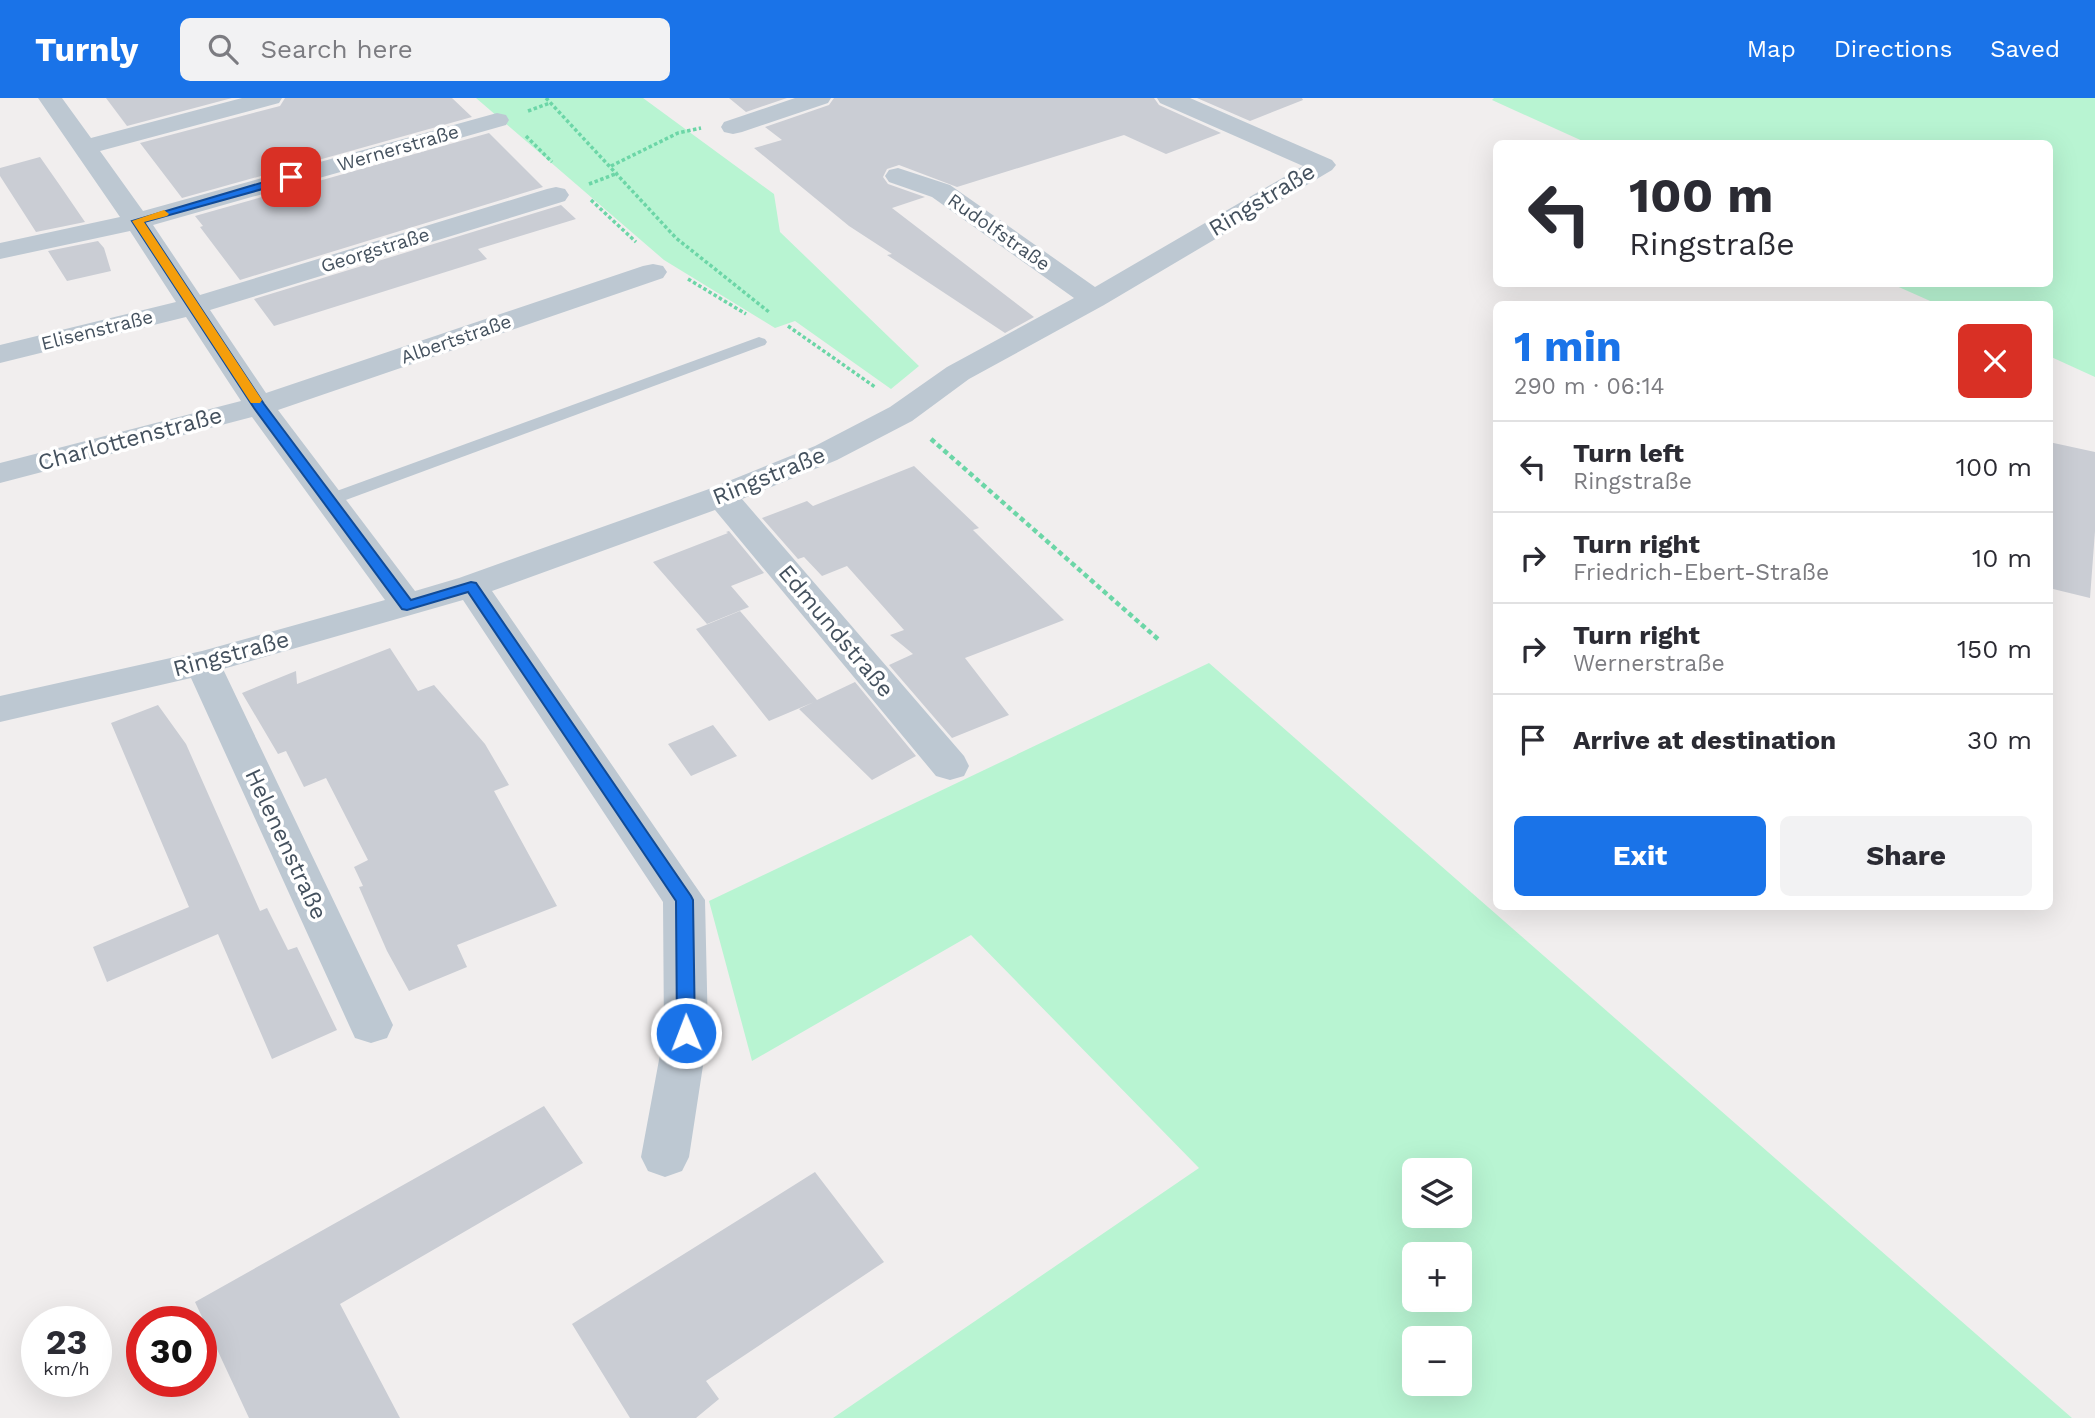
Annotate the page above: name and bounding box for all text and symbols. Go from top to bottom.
search box [180,18,670,81]
text: Turnly [35,30,138,69]
icon: search [204,30,242,68]
text: Search here [260,34,413,64]
text: Map [1747,35,1796,63]
text: Directions [1834,35,1952,63]
text: Saved [1990,35,2060,63]
street label: Wernerstraße [335,120,461,176]
pin [261,147,321,207]
icon: arrive [272,158,310,196]
street label: Ringstraße [1204,158,1320,242]
text: 100 m [1629,166,1773,224]
icon: left [1514,168,1605,259]
street label: Rudolfstraße [943,188,1055,276]
street label: Georgstraße [318,223,432,277]
text: Ringstraße [1629,225,1795,263]
street label: Elisenstraße [39,305,155,355]
street label: Albertstraße [398,309,514,369]
text: 1 min [1514,322,1622,371]
button: close [1958,324,2032,398]
text: 290 m · 06:14 [1514,373,1665,400]
street label: Charlottenstraße [35,401,225,477]
text: Turn left [1573,438,1684,468]
street label: Ringstraße [709,441,829,511]
icon: left [1514,448,1552,486]
text: 100 m [1956,452,2032,482]
text: Ringstraße [1573,468,1692,495]
text: Turn right [1573,529,1700,559]
icon: right [1514,539,1552,577]
text: 10 m [1972,543,2032,573]
street label: Edmundstraße [773,559,899,703]
text: Friedrich-Ebert-Straße [1573,559,1829,586]
text: Turn right [1573,620,1700,650]
street label: Ringstraße [170,626,292,682]
icon: right [1514,630,1552,668]
text: 150 m [1957,634,2032,664]
text: Wernerstraße [1573,650,1725,677]
icon: arrive [1514,721,1552,759]
text: Arrive at destination [1573,725,1836,755]
text: 30 m [1967,725,2032,755]
street label: Helenenstraße [239,764,333,924]
button: Exit [1514,816,1766,896]
button: Share [1780,816,2032,896]
position arrow [649,996,723,1070]
map controls [1402,1158,1472,1396]
button: layers [1402,1158,1472,1228]
button: + [1402,1242,1472,1312]
speed limit sign: 30 [126,1306,217,1397]
text: 23 [46,1321,87,1363]
button: − [1402,1326,1472,1396]
text: km/h [43,1358,90,1379]

